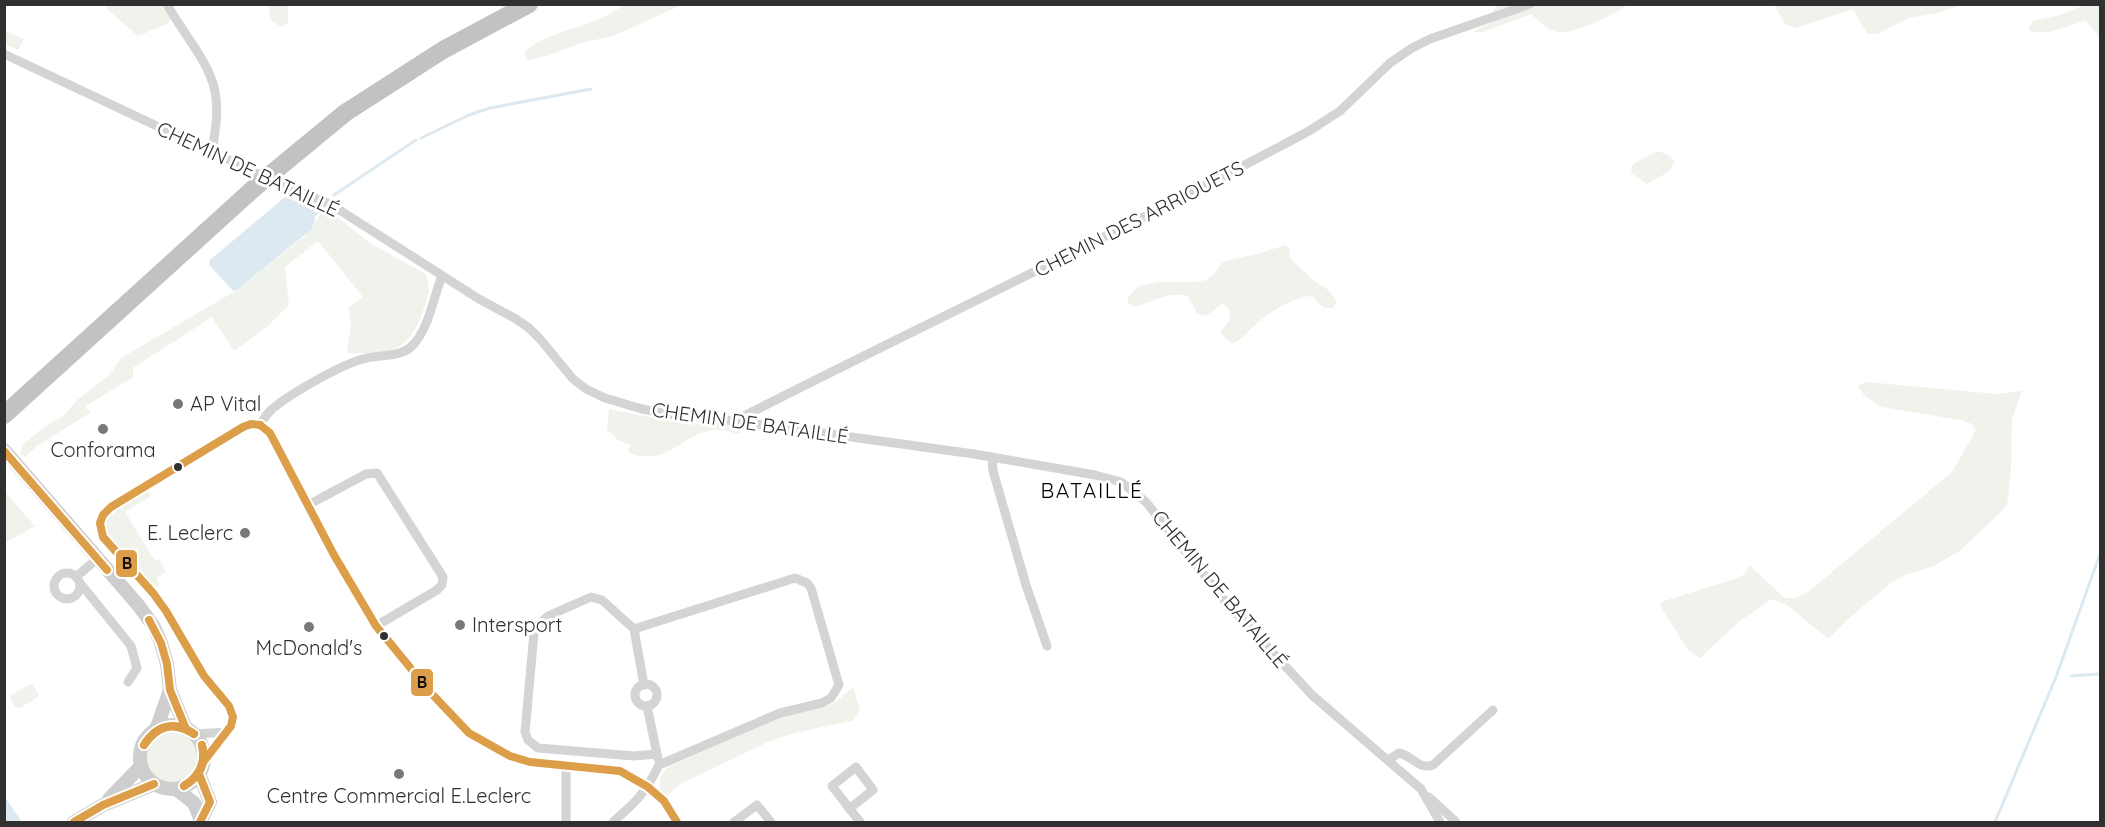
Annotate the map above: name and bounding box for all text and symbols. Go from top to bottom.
street label: CHEMIN DE BATAILLÉ [153,115,343,222]
street label: CHEMIN DES ARRIOUETS [1030,155,1248,282]
place label: AP Vital [190,391,261,416]
street label: CHEMIN DE BATAILLÉ [650,396,850,449]
marker: AP Vital [171,397,185,411]
marker: Conforama [96,422,110,436]
place label: Conforama [50,437,156,462]
unlabelled marker [172,461,184,473]
district label: BATAILLÉ [1041,477,1143,503]
street label: CHEMIN DE BATAILLÉ [1147,505,1294,673]
place label: E. Leclerc [147,520,233,545]
marker: E. Leclerc [238,526,252,540]
line badge: B [115,549,138,578]
text: B [122,553,132,573]
place label: Intersport [472,612,563,637]
marker: Intersport [453,618,467,632]
marker: McDonald's [302,620,316,634]
unlabelled marker [378,630,390,642]
place label: McDonald's [256,635,362,660]
line badge: B [410,668,434,697]
text: B [417,672,427,692]
marker: Centre Commercial E.Leclerc [392,767,406,781]
place label: Centre Commercial E.Leclerc [267,783,531,808]

